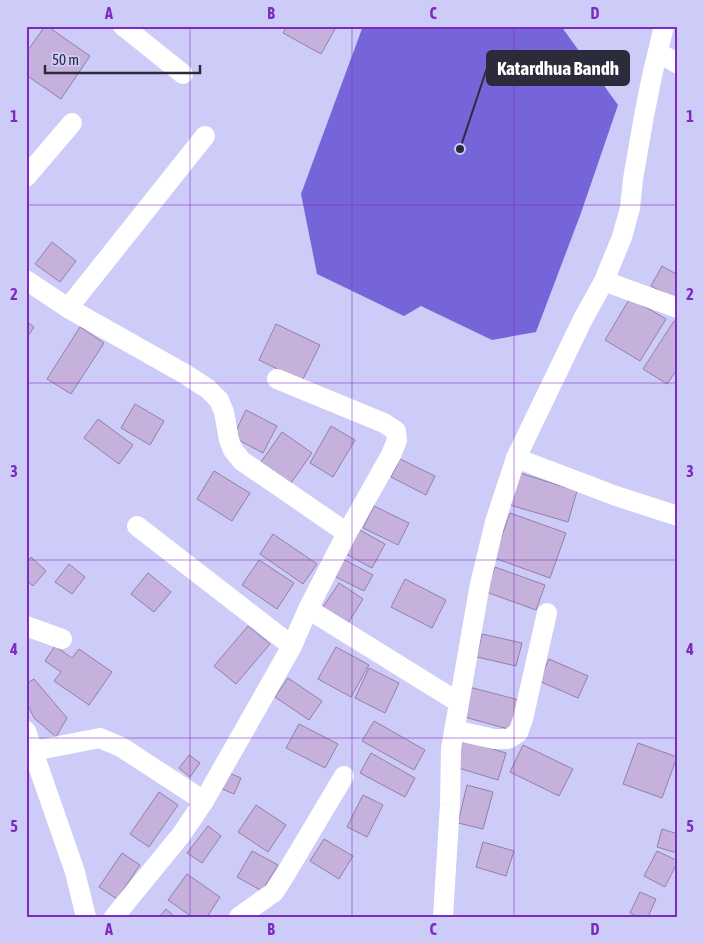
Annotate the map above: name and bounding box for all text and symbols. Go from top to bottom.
text: A [104,4,113,22]
text: B [267,4,275,22]
text: C [429,4,437,22]
text: D [591,4,600,22]
scale bar [45,42,200,74]
text: 50 m [52,51,79,68]
callout: Katardhua Bandh [487,51,629,85]
text: Katardhua Bandh [497,57,619,79]
text: 1 [10,107,18,125]
text: 1 [686,107,694,125]
text: 2 [10,285,18,303]
text: 2 [686,285,694,303]
text: 3 [10,462,18,480]
text: 3 [686,462,694,480]
text: 4 [9,640,18,658]
text: 4 [685,640,694,658]
text: 5 [10,817,18,835]
text: 5 [686,817,694,835]
text: A [104,920,113,938]
text: B [267,920,275,938]
text: C [429,920,437,938]
text: D [591,920,600,938]

